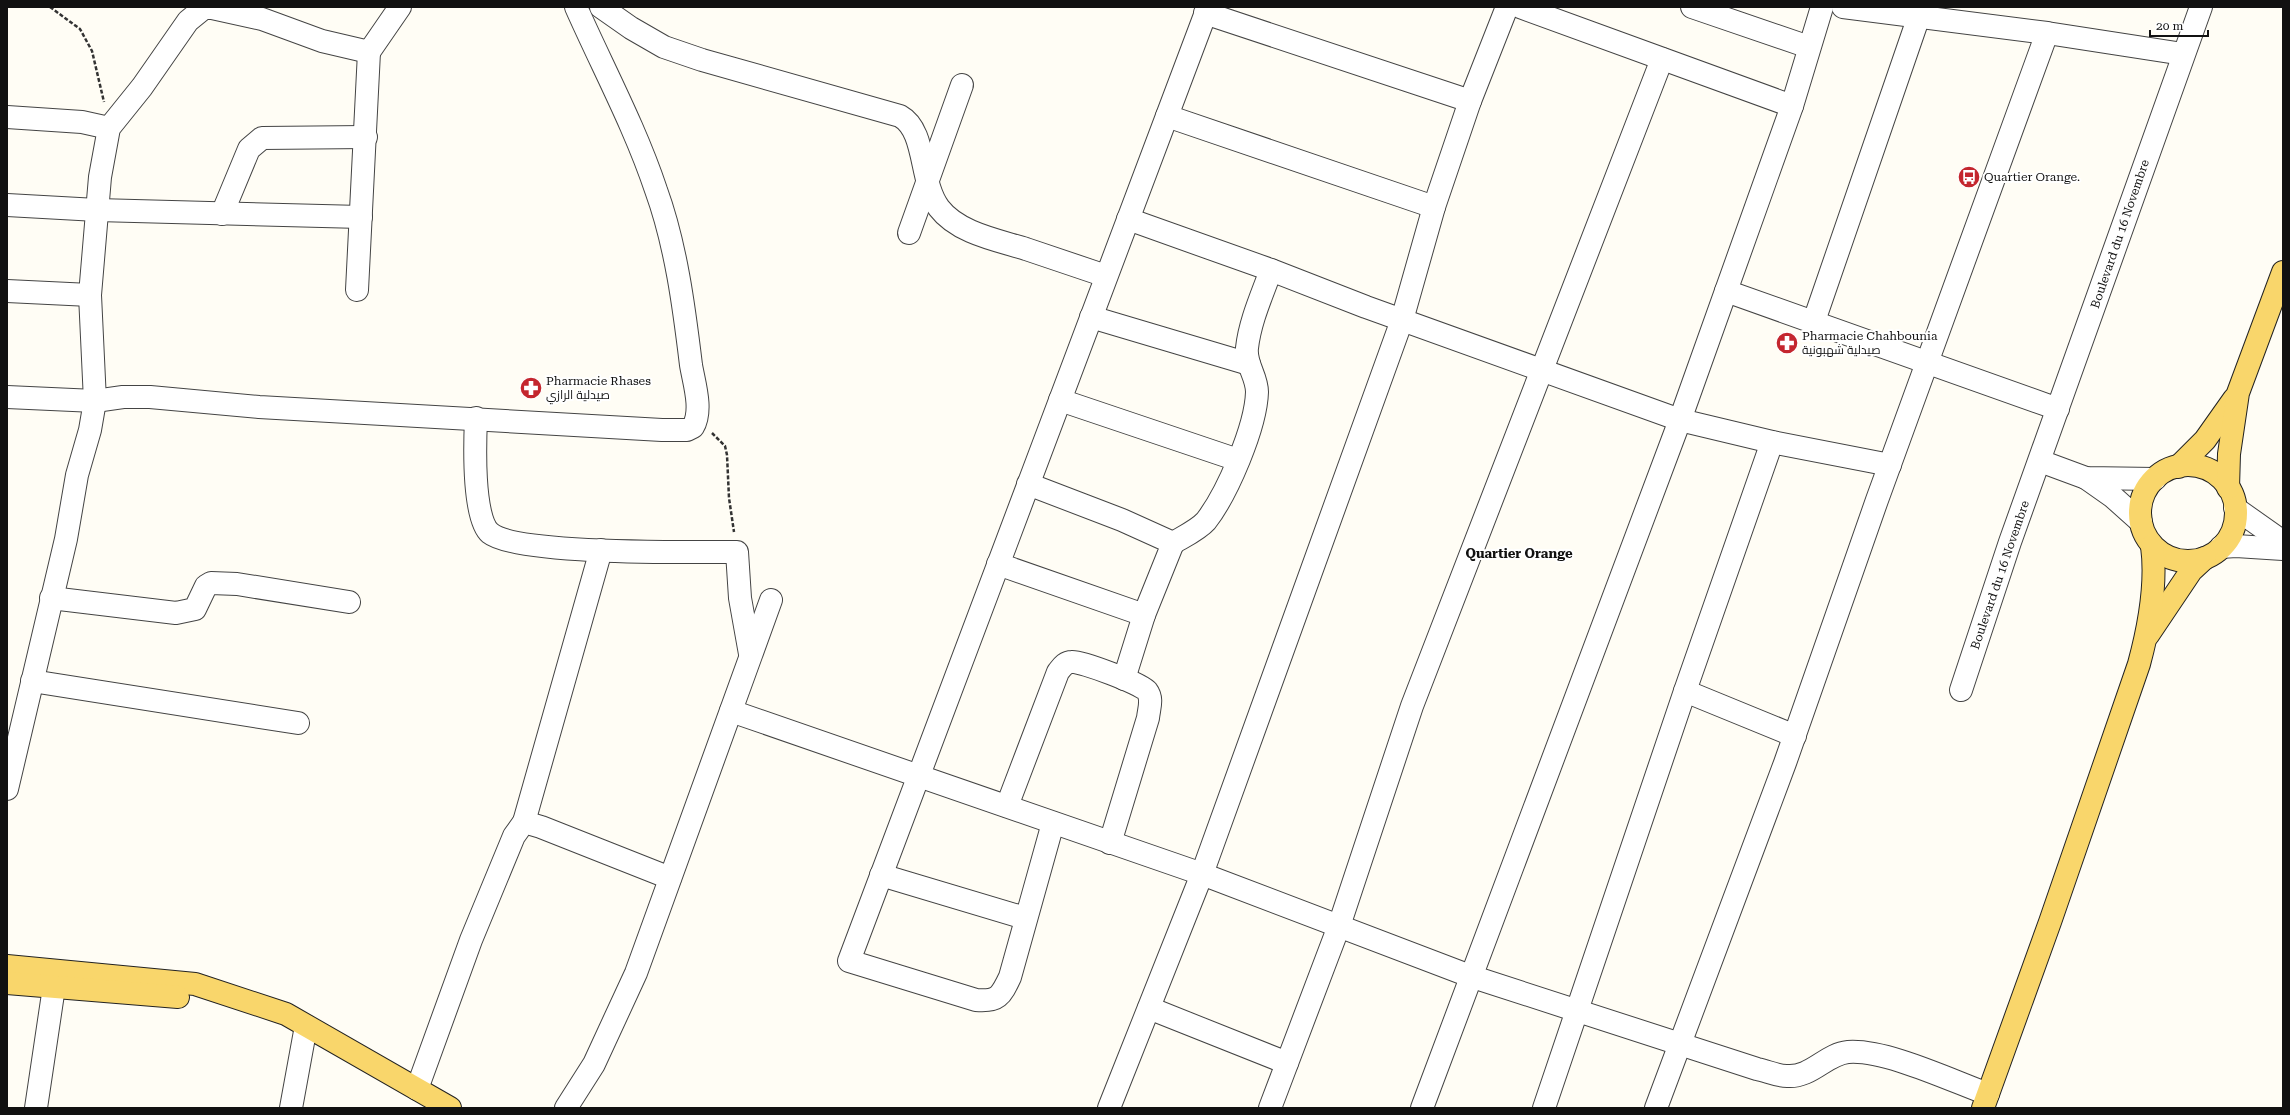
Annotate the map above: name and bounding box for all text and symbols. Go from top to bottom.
scale bar [2150,12,2208,38]
text: 20 m [2156,19,2183,33]
street label: Boulevard du 16 Novembre [2088,157,2152,310]
bus stop icon: Quartier Orange. [1956,164,1982,190]
place label: Quartier Orange. [1984,170,2080,184]
place label: Pharmacie Chahbounia صيدلية شهبونية [1802,329,1938,357]
pharmacy icon: Pharmacie Chahbounia صيدلية شهبونية [1774,330,1800,356]
place label: Pharmacie Rhases صيدلية الرازي [546,374,651,405]
pharmacy icon: Pharmacie Rhases صيدلية الرازي [518,375,544,401]
street label: Boulevard du 16 Novembre [1968,498,2032,651]
district label: Quartier Orange [1465,546,1573,561]

